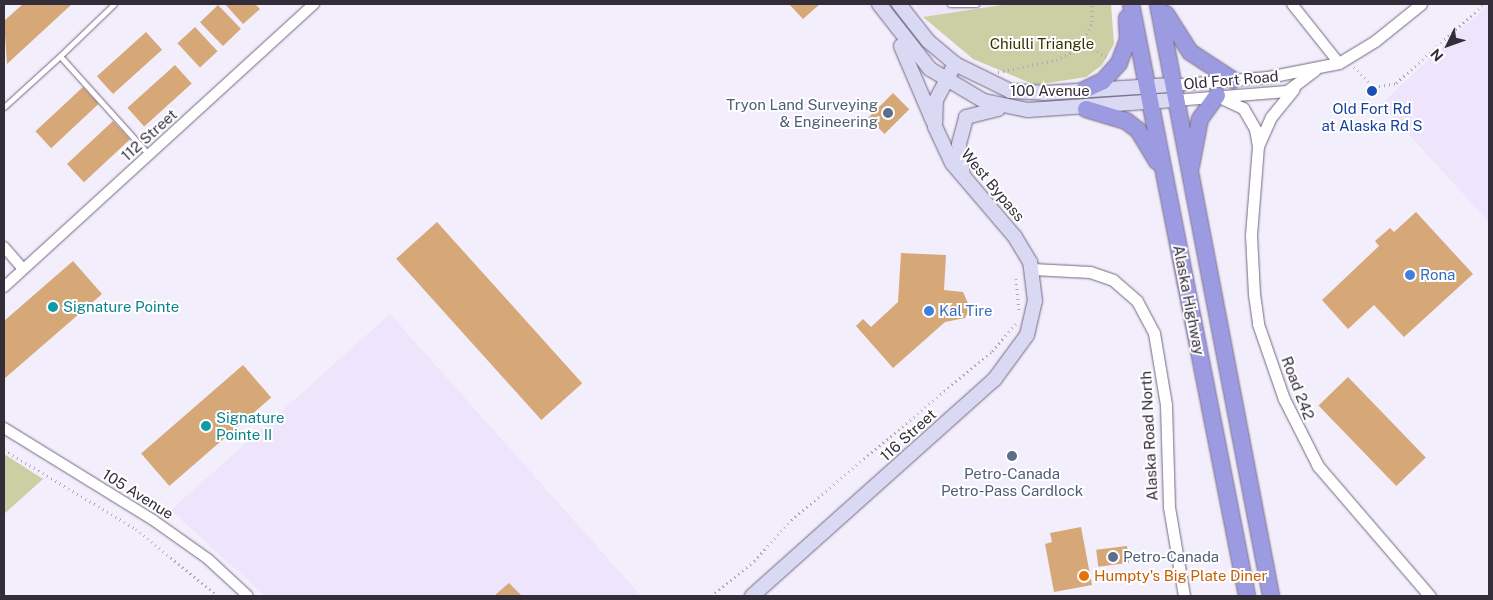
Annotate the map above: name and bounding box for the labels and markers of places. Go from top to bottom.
marker: Old Fort Rd at Alaska Rd S [1366,85,1378,97]
place label: Tryon Land Surveying & Engineering [726,95,878,130]
place label: Old Fort Rd at Alaska Rd S [1321,99,1423,134]
marker: Tryon Land Surveying & Engineering [882,107,894,119]
place label: Rona [1420,266,1455,284]
marker: Rona [1404,269,1416,281]
place label: Signature Pointe [63,298,179,316]
marker: Signature Pointe [47,301,59,313]
place label: Kal Tire [939,302,993,320]
marker: Kal Tire [923,305,935,317]
place label: Signature Pointe II [216,408,284,443]
marker: Signature Pointe II [200,420,212,432]
marker: Petro-Canada Petro-Pass Cardlock [1006,450,1018,462]
place label: Petro-Canada Petro-Pass Cardlock [941,464,1083,499]
place label: Petro-Canada [1123,548,1219,566]
marker: Petro-Canada [1107,551,1119,563]
place label: Humpty's Big Plate Diner [1094,567,1267,585]
marker: Humpty's Big Plate Diner [1078,570,1090,582]

